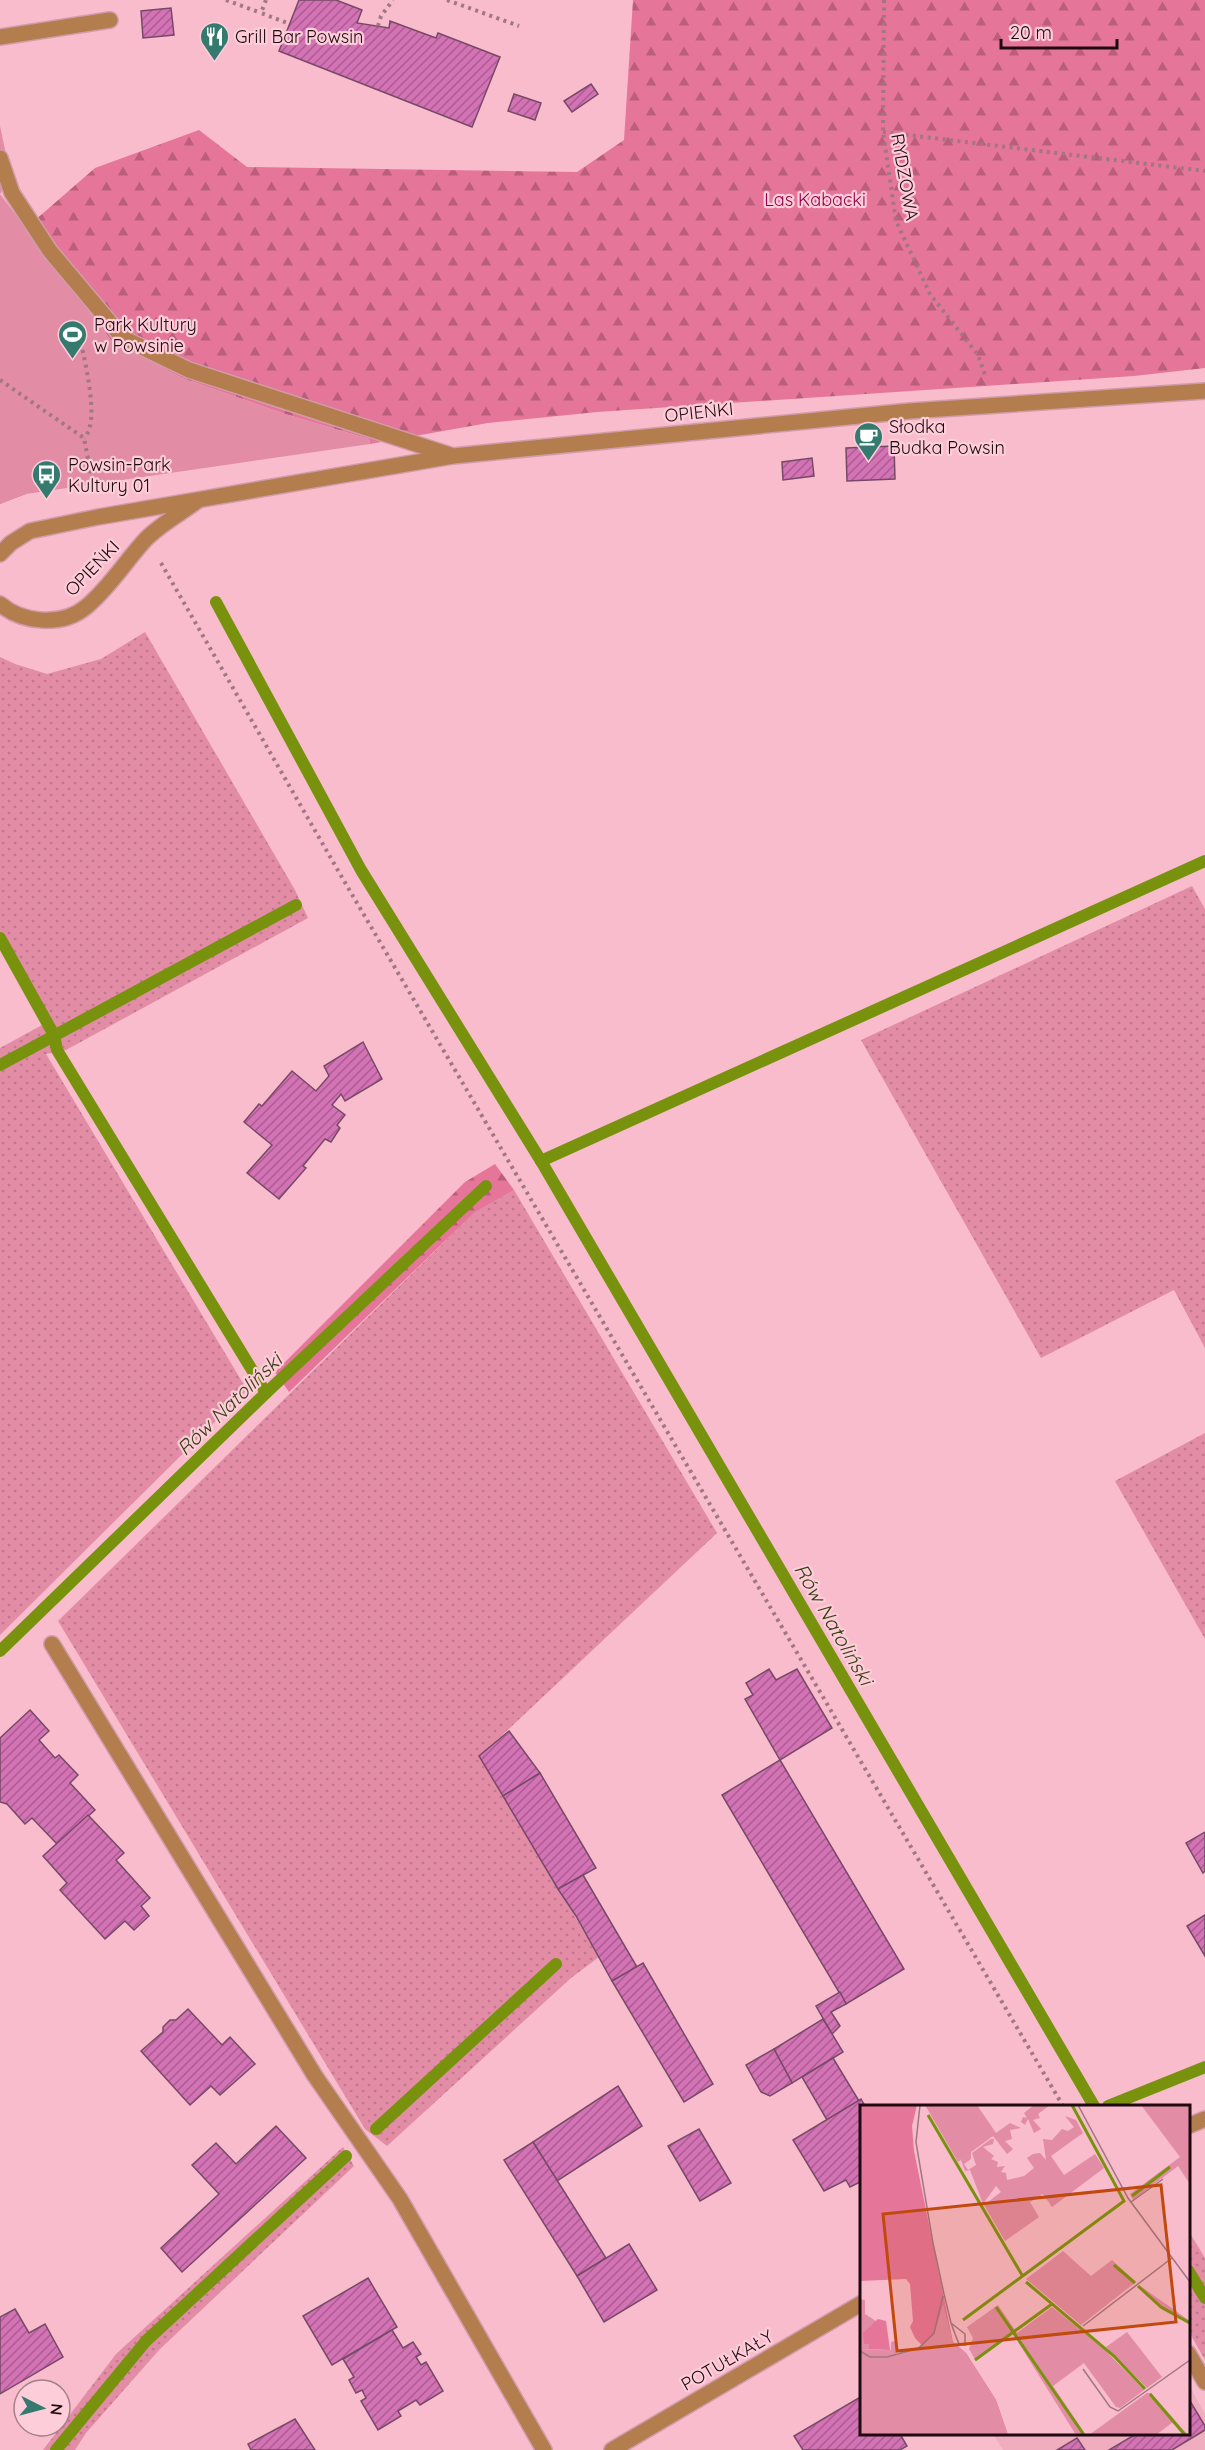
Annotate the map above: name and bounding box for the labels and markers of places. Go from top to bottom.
restaurant icon: Grill Bar Powsin [198,20,230,62]
place label: Grill Bar Powsin [235,25,364,48]
place label: Park Kultury w Powsinie [94,313,197,357]
sports icon: Park Kultury w Powsinie [57,318,89,360]
place label: Słodka Budka Powsin [889,415,1005,459]
cafe icon: Słodka Budka Powsin [852,420,884,462]
place label: Powsin-Park Kultury 01 [68,453,171,497]
bus stop icon: Powsin-Park Kultury 01 [31,458,63,500]

